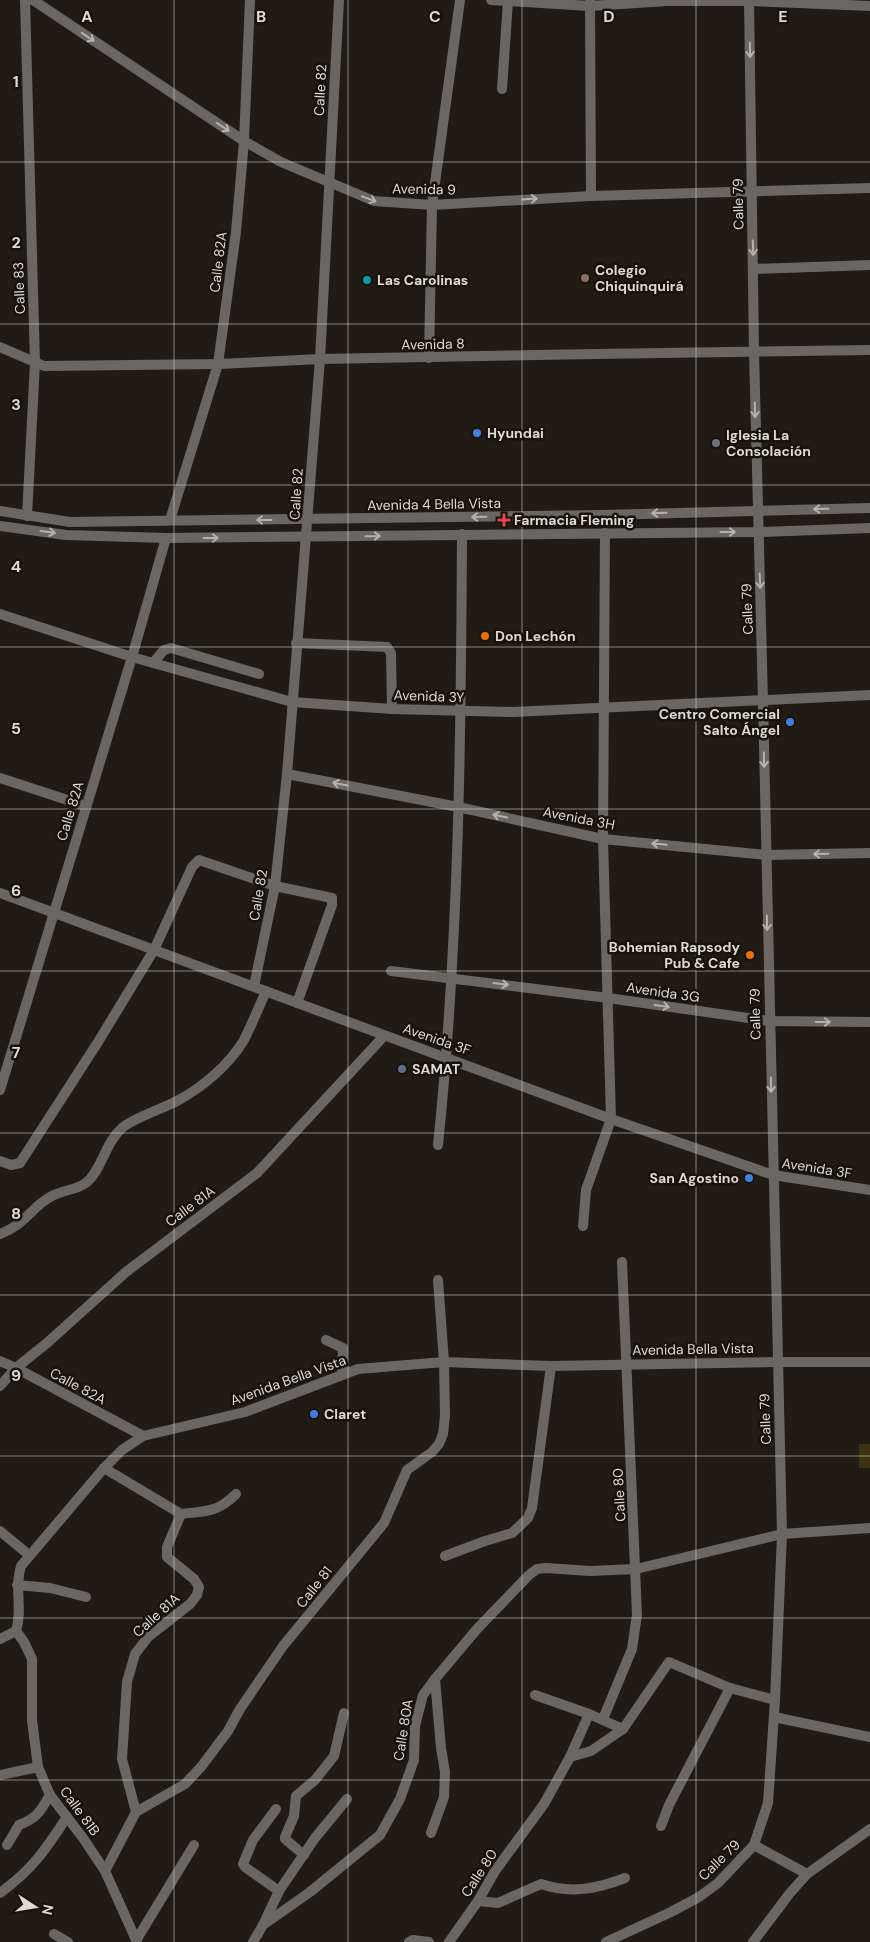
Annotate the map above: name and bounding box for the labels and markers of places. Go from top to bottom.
place label: Colegio Chiquinquirá [595,261,684,295]
place label: Las Carolinas [377,271,468,289]
marker: Colegio Chiquinquirá [579,272,591,284]
marker: Las Carolinas [361,274,373,286]
place label: Hyundai [487,424,544,442]
place label: Iglesia La Consolación [726,426,811,460]
marker: Hyundai [471,427,483,439]
marker: Iglesia La Consolación [710,437,722,449]
place label: Farmacia Fleming [514,511,634,529]
marker: Farmacia Fleming [498,514,510,526]
place label: Don Lechón [495,627,576,645]
marker: Don Lechón [479,630,491,642]
place label: Centro Comercial Salto Ángel [659,705,780,739]
marker: Centro Comercial Salto Ángel [784,716,796,728]
place label: Bohemian Rapsody Pub & Cafe [609,938,741,972]
marker: Bohemian Rapsody Pub & Cafe [744,949,756,961]
place label: SAMAT [412,1060,460,1078]
marker: SAMAT [396,1063,408,1075]
place label: San Agostino [650,1169,739,1187]
marker: San Agostino [743,1172,755,1184]
place label: Claret [324,1405,366,1423]
marker: Claret [308,1408,320,1420]

